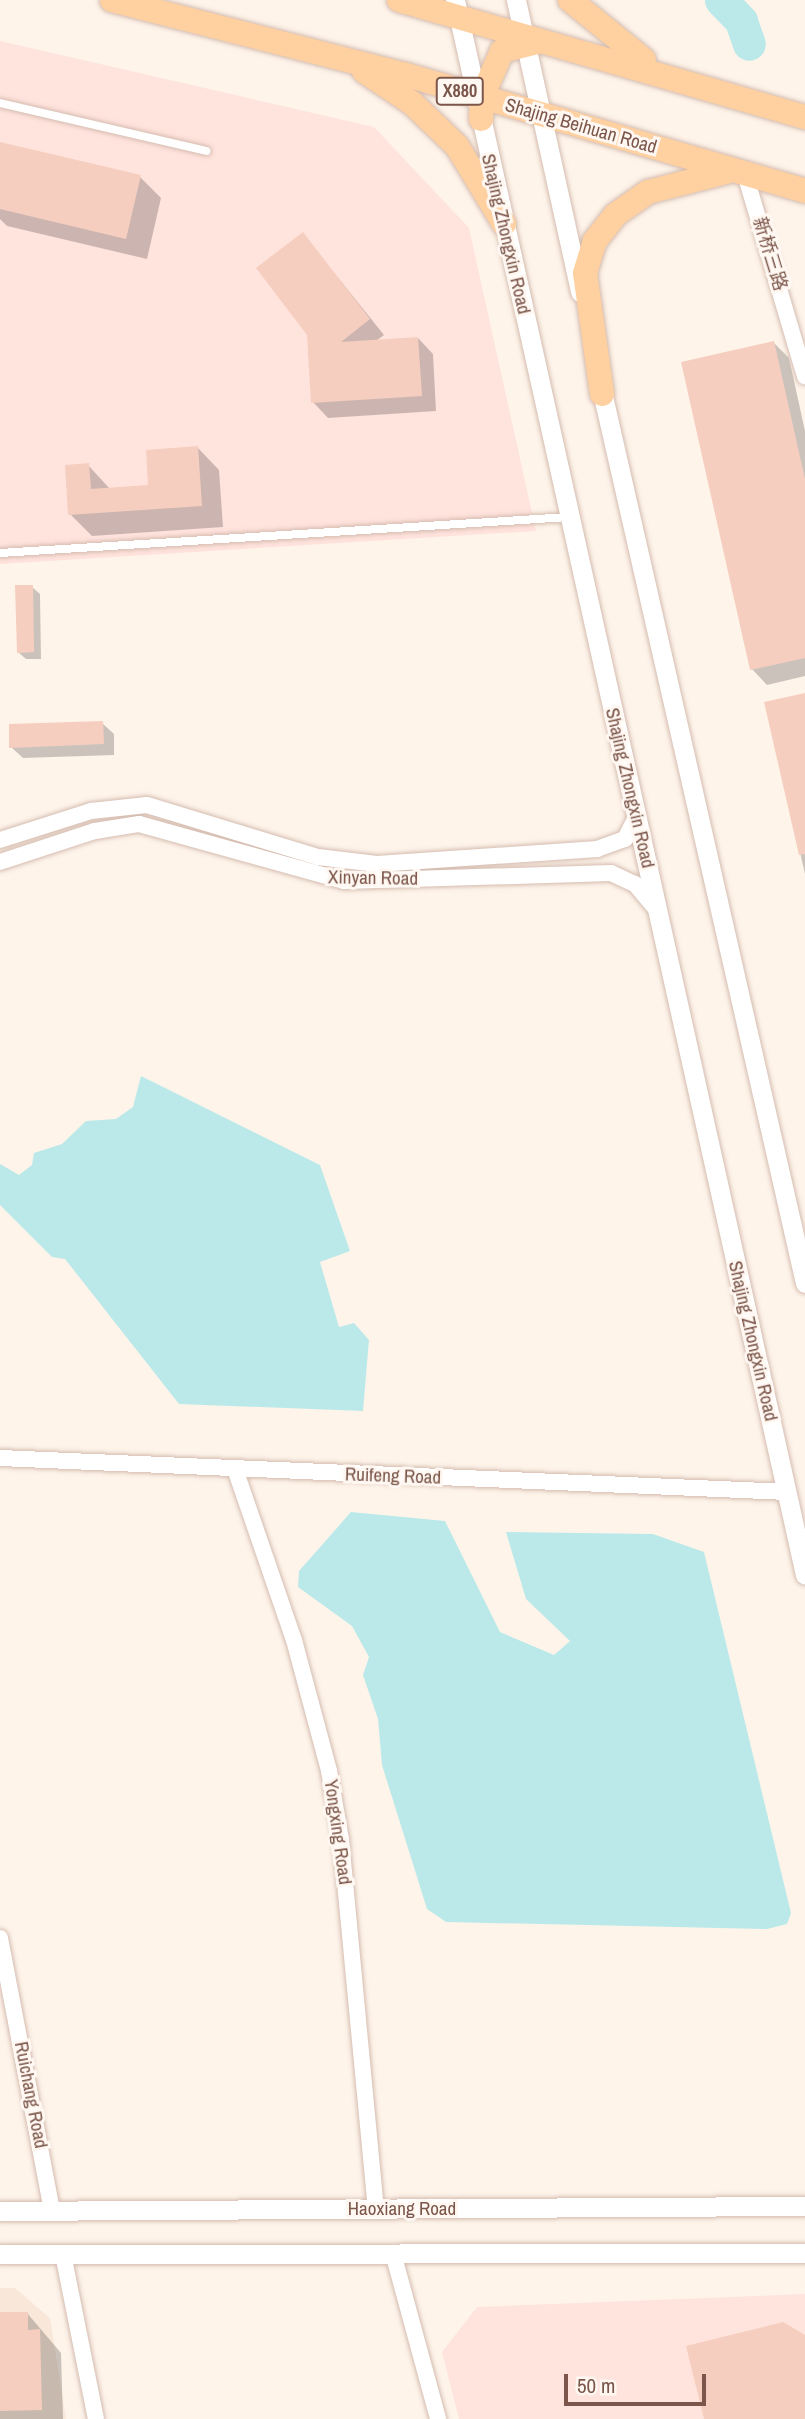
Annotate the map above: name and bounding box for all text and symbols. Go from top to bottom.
road number: X880 [435,76,484,106]
street label: Shajing Beihuan Road [503,93,659,159]
street label: Shajing Zhongxin Road [476,152,536,316]
street label: 新桥三路 [748,214,792,294]
street label: Shajing Zhongxin Road [600,706,660,870]
street label: Xinyan Road [328,866,418,890]
street label: Shajing Zhongxin Road [723,1259,783,1423]
street label: Ruifeng Road [345,1463,441,1489]
street label: Yongxing Road [319,1778,357,1886]
street label: Ruichang Road [9,2040,53,2150]
street label: Haoxiang Road [348,2198,456,2220]
scale bar [567,2360,709,2404]
text: 50 m [577,2371,615,2400]

